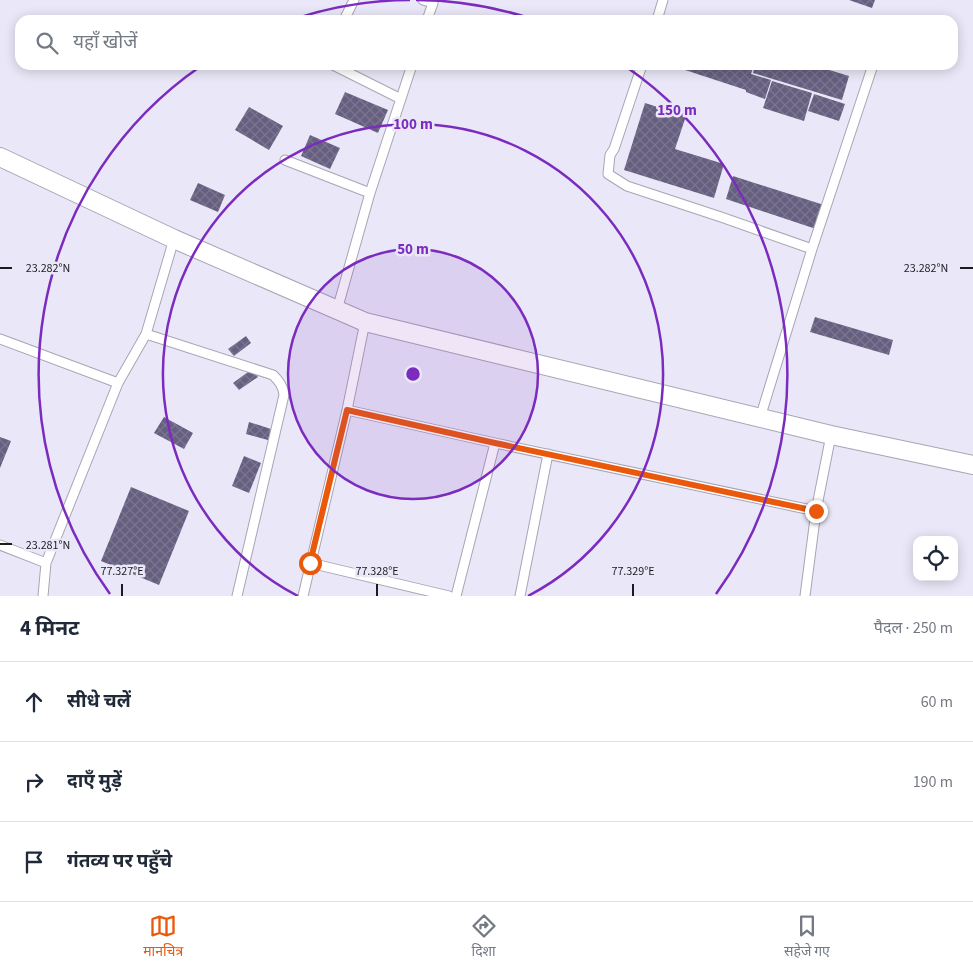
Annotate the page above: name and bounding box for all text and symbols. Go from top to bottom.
search box [15,15,958,70]
icon: search [33,29,61,57]
text: यहाँ खोजें [73,29,137,56]
text: 150 m [657,100,697,121]
text: 100 m [393,114,433,135]
text: 50 m [397,239,429,260]
text: 23.282°N [26,260,70,277]
text: 23.282°N [904,260,948,277]
centre of rings [404,365,422,383]
route end [805,500,828,523]
map controls [913,536,958,581]
button: locate [913,536,958,581]
text: 23.281°N [26,537,70,554]
route start [299,552,322,575]
text: 77.327°E [100,563,144,580]
text: 77.328°E [355,563,399,580]
text: 77.329°E [611,563,655,580]
text: 4 मिनट [20,613,79,643]
text: पैदल · 250 m [874,617,953,639]
icon: ahead [20,688,48,716]
text: सीधे चलें [67,688,131,715]
text: 60 m [921,691,953,713]
icon: right [20,768,48,796]
text: दाएँ मुड़ें [67,768,122,795]
text: 190 m [913,771,953,793]
icon: arrive [20,848,48,876]
text: गंतव्य पर पहुँचे [67,848,172,875]
tab: मानचित्र [143,912,183,962]
tab: दिशा [470,912,498,962]
tab: सहेजे गए [784,912,830,962]

